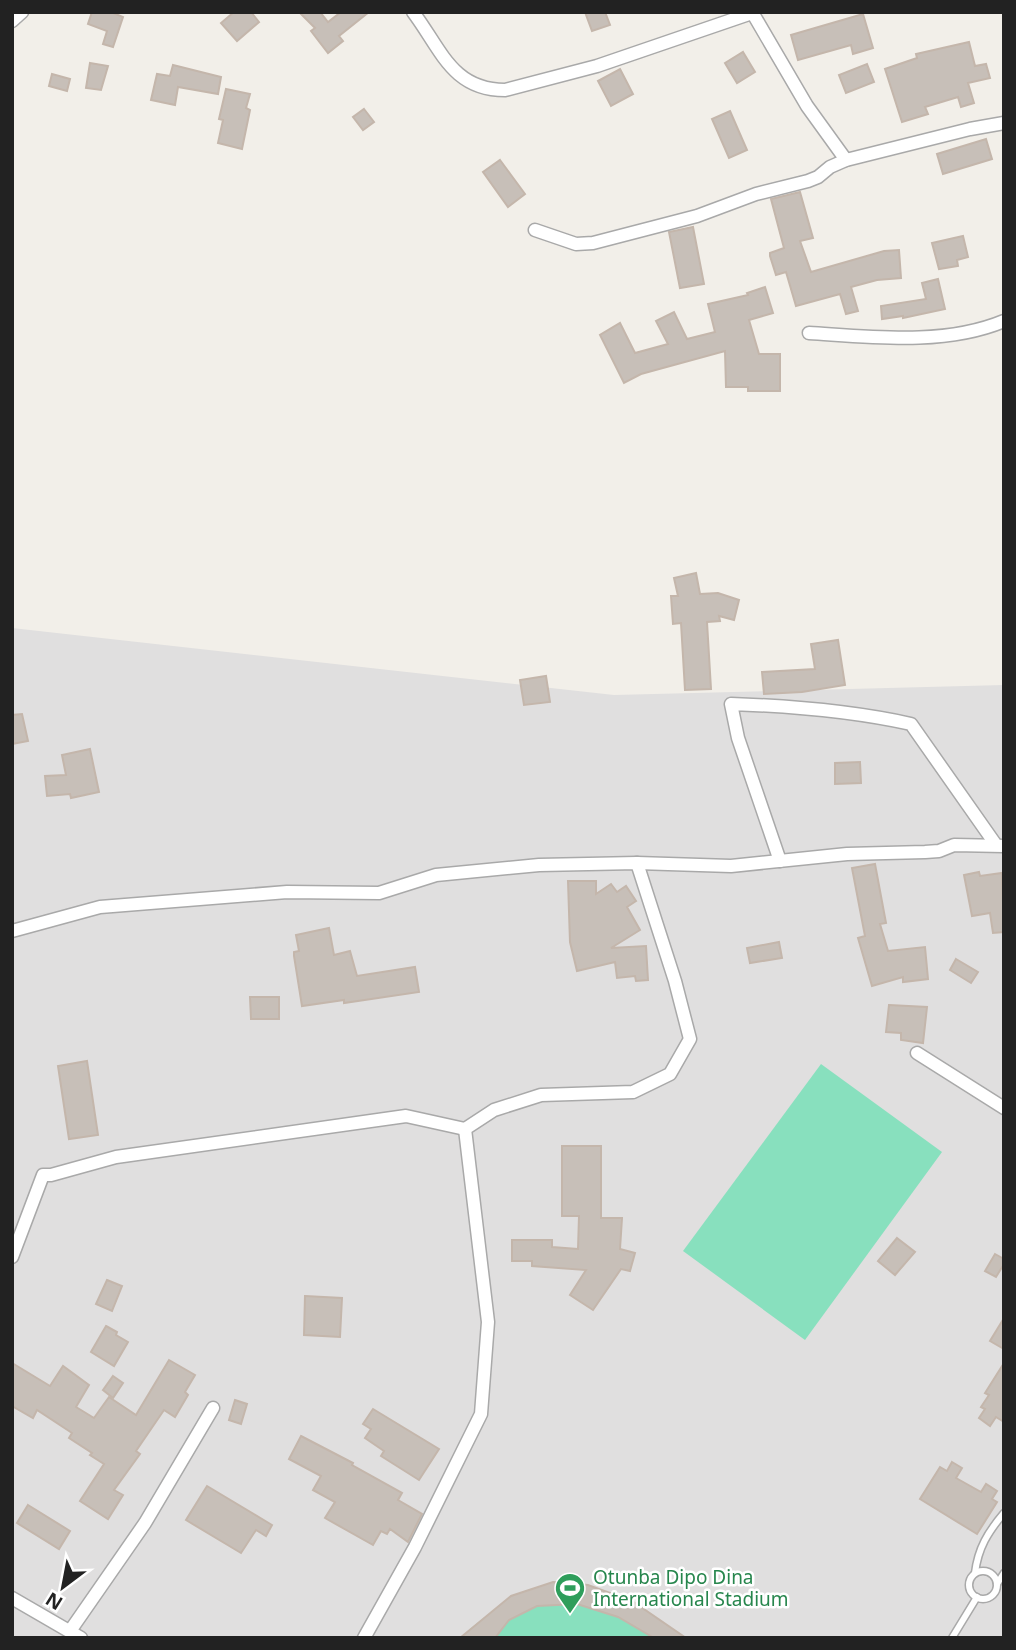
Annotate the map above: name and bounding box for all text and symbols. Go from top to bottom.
north arrow [28,1552,98,1622]
place label: Otunba Dipo Dina International Stadium [593,1564,789,1612]
sports icon: Otunba Dipo Dina International Stadium [553,1571,587,1615]
text: N [41,1586,67,1617]

